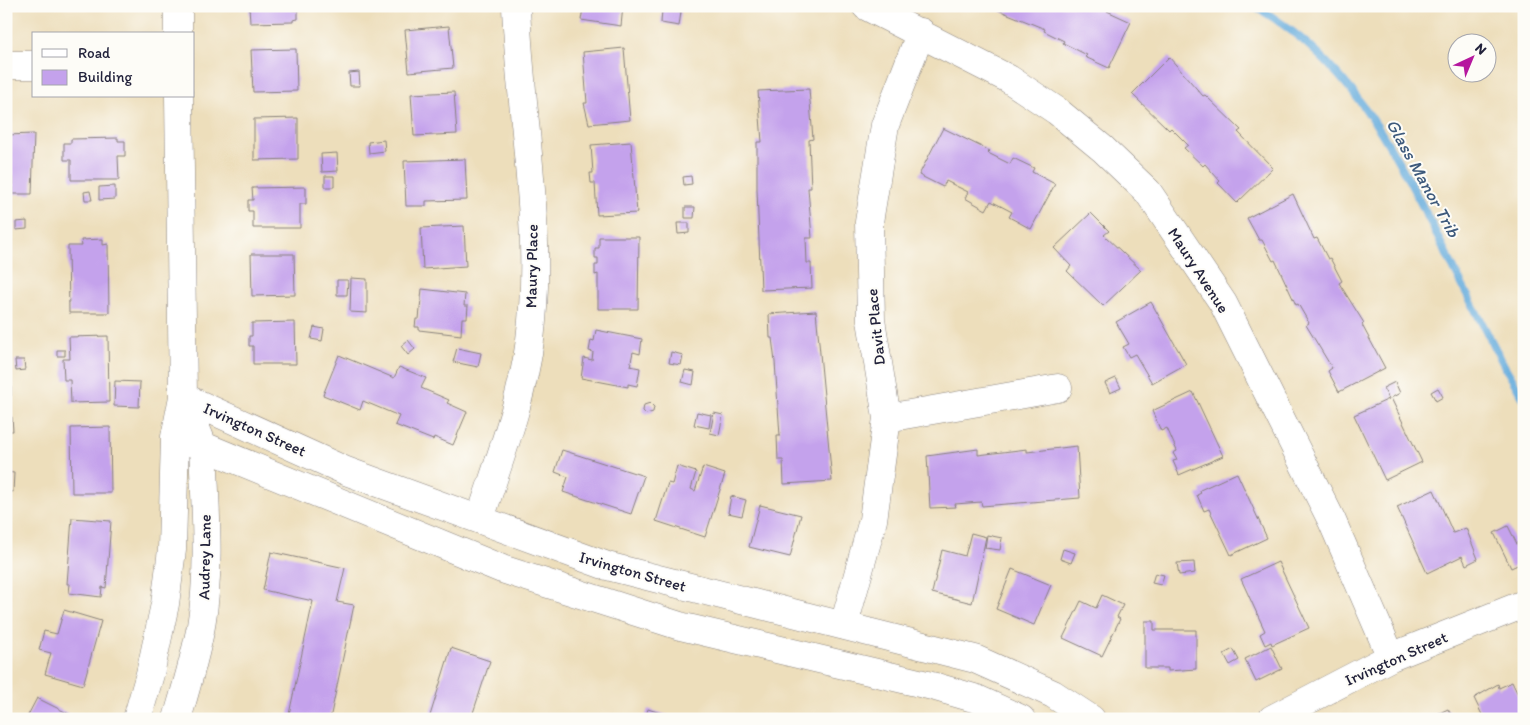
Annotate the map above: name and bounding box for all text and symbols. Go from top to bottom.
legend [32,32,195,98]
north arrow [1448,32,1498,82]
text: N [1471,40,1490,58]
text: Road [78,44,111,62]
text: Building [78,68,132,86]
water label: Glass Manor Trib [1381,115,1465,242]
street label: Maury Place [521,224,542,308]
street label: Maury Avenue [1164,224,1233,317]
street label: Davit Place [862,288,889,366]
street label: Irvington Street [201,398,309,461]
street label: Audrey Lane [194,514,215,600]
street label: Irvington Street [577,547,688,596]
street label: Irvington Street [1342,627,1450,690]

